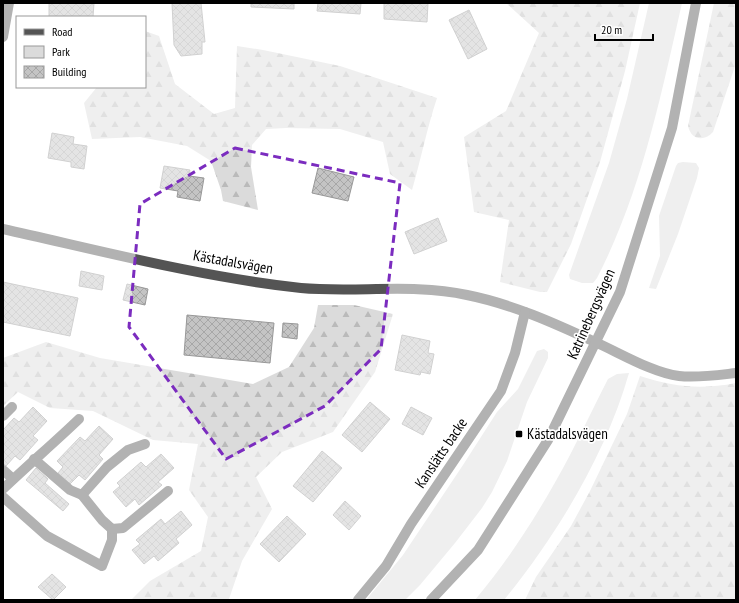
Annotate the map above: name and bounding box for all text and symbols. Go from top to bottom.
legend [16,16,146,88]
scale bar [595,16,653,42]
text: 20 m [601,22,622,37]
text: Road [52,24,72,39]
text: Park [52,44,70,59]
text: Building [52,64,87,79]
street label: Kästadalsvägen [192,245,274,278]
street label: Katrinebergsvägen [562,266,619,362]
street label: Kanslätts backe [410,414,471,491]
place label: Kästadalsvägen [527,424,608,443]
marker: Kästadalsvägen [514,429,524,439]

